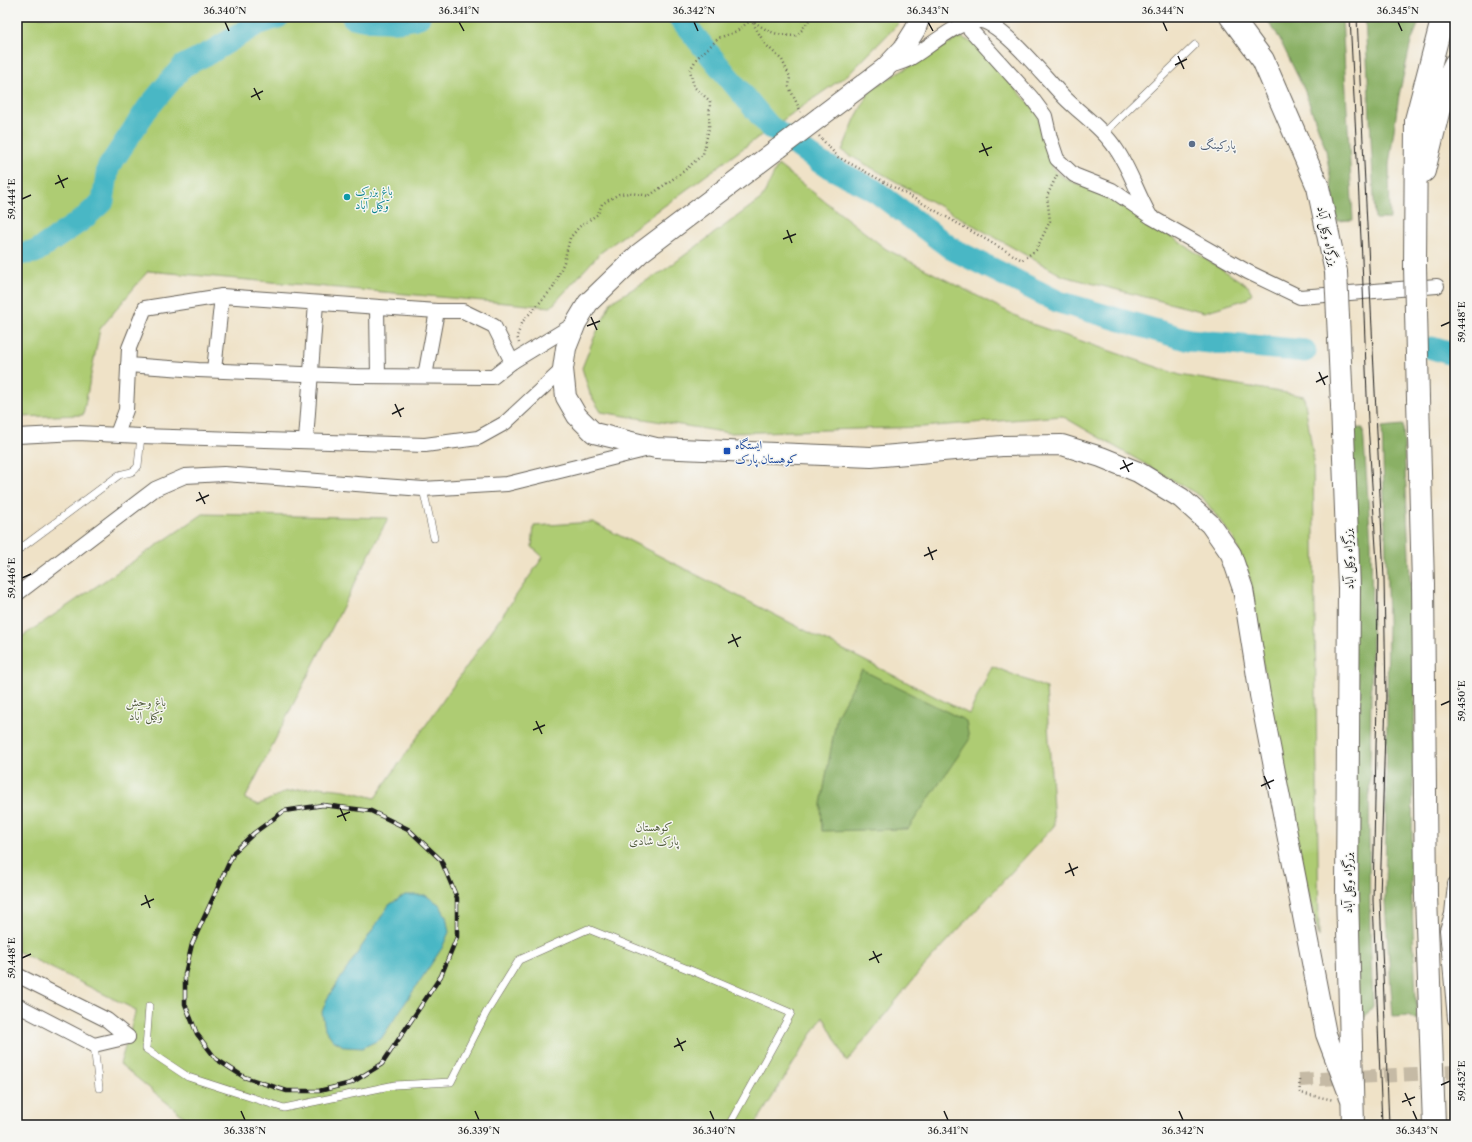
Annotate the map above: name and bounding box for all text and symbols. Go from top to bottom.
text: 36.340°N [203,4,247,17]
text: 36.341°N [439,4,479,17]
text: 36.342°N [673,4,715,17]
text: 36.343°N [907,4,949,17]
text: 36.344°N [1142,4,1184,17]
text: 36.345°N [1377,4,1419,17]
place label: پارکینگ [1200,137,1236,154]
marker: پارکینگ [1187,139,1197,149]
text: 59.444°E [5,178,18,219]
place label: باغ بزرک وکیل آباد [355,183,393,214]
marker: باغ بزرک وکیل آباد [342,192,352,202]
street label: بزرگراه وکیل آباد [1312,205,1342,268]
text: 59.448°E [1455,301,1468,343]
place label: ایستگاه کوهستان پارک [735,437,798,468]
marker: ایستگاه کوهستان پارک [722,446,732,456]
street label: بزرگراه وکیل آباد [1339,528,1359,590]
text: 59.446°E [5,557,18,598]
text: 59.450°E [1455,680,1468,722]
park label: باغ وحش وکیل آباد [126,694,166,725]
park label: کوهستان پارک شادی [629,819,680,850]
street label: بزرگراه وکیل آباد [1340,852,1357,914]
text: 59.448°E [5,937,18,979]
text: 59.452°E [1455,1061,1468,1101]
text: 36.338°N [224,1124,266,1137]
text: 36.339°N [458,1124,500,1137]
text: 36.340°N [692,1124,736,1137]
text: 36.341°N [928,1124,968,1137]
text: 36.342°N [1162,1124,1204,1137]
text: 36.343°N [1396,1124,1438,1137]

